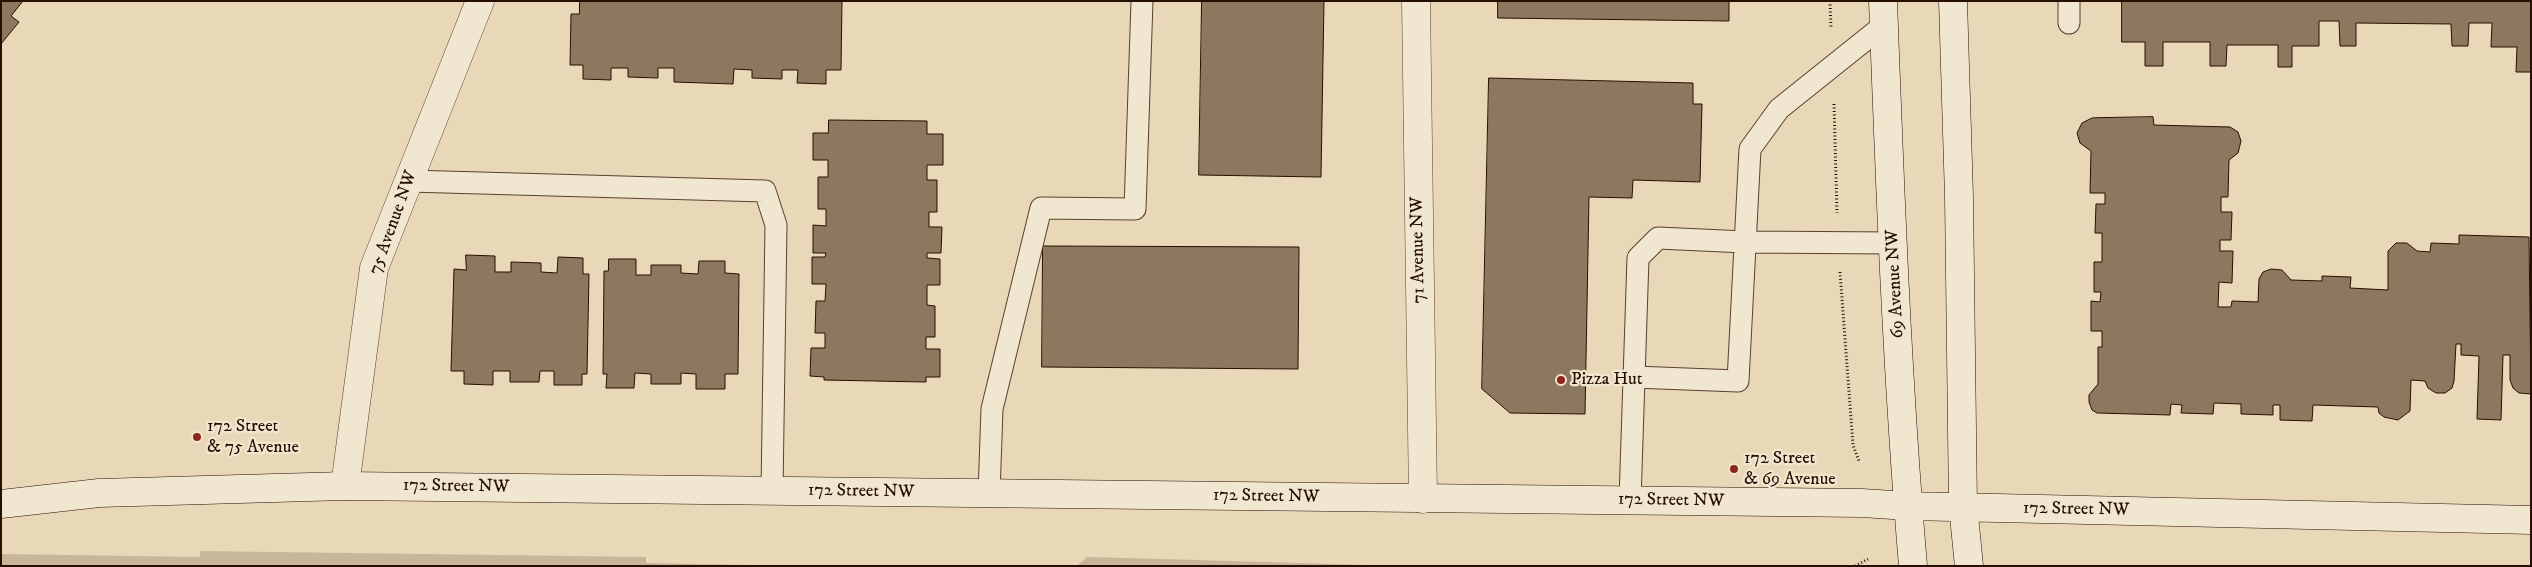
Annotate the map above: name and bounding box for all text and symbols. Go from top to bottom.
street label: 75 Avenue NW [365,168,423,278]
street label: 71 Avenue NW [1407,196,1431,304]
street label: 69 Avenue NW [1882,229,1910,339]
place label: Pizza Hut [1571,369,1642,391]
marker: Pizza Hut [1555,374,1567,386]
place label: 172 Street & 75 Avenue [207,416,299,458]
marker: 172 Street & 75 Avenue [191,431,203,443]
place label: 172 Street & 69 Avenue [1744,448,1836,490]
marker: 172 Street & 69 Avenue [1728,463,1740,475]
street label: 172 Street NW [403,475,509,499]
street label: 172 Street NW [808,480,914,504]
street label: 172 Street NW [1213,485,1319,509]
street label: 172 Street NW [1618,489,1724,513]
street label: 172 Street NW [2023,498,2129,522]

